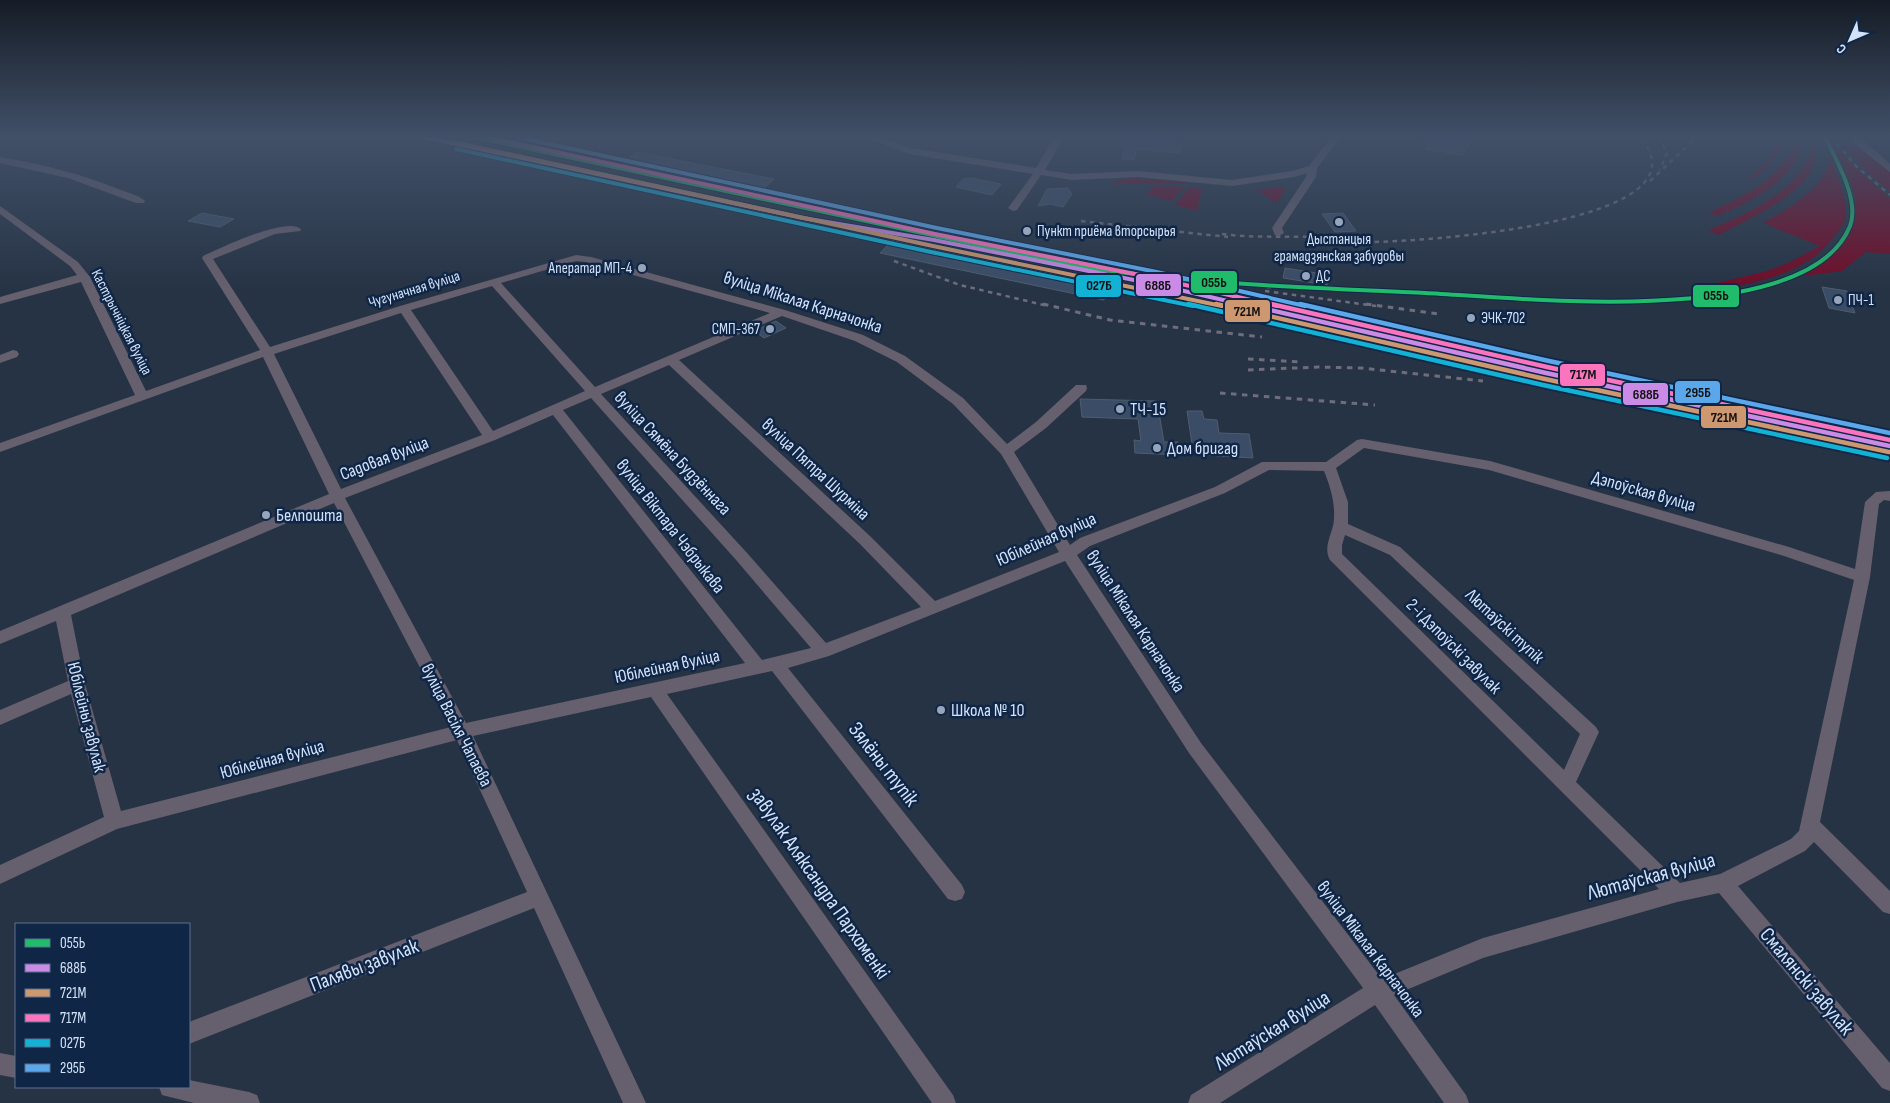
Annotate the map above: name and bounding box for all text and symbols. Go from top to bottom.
north arrow [1825,15,1875,65]
text: С [1833,40,1850,57]
marker: Дыстанцыя грамадзянская забудовы [1333,216,1345,228]
place label: Пункт приёма вторсырья [1037,222,1176,241]
marker: Пункт приёма вторсырья [1021,225,1033,237]
place label: Дыстанцыя грамадзянская забудовы [1274,230,1404,266]
place label: Аператар МП-4 [548,259,632,278]
marker: Аператар МП-4 [636,262,648,274]
street label: Кастрычніцкая вуліца [87,266,156,378]
street label: Чугуначная вуліца [366,266,462,312]
street label: вуліца Мікалая Карначонка [721,267,885,338]
place label: ДС [1316,267,1330,286]
line badge: 055Ь [1190,270,1238,294]
marker: ДС [1300,270,1312,282]
line badge: 688Б [1135,273,1182,297]
line badge: 027Б [1075,274,1122,298]
text: 055Ь [1201,274,1227,291]
text: 027Б [1086,277,1112,294]
text: 688Б [1145,277,1172,294]
line badge: 055Ь [1692,284,1740,308]
text: 055Ь [1703,287,1729,304]
place label: ПЧ-1 [1848,291,1874,310]
marker: ПЧ-1 [1832,294,1844,306]
line badge: 721М [1224,299,1271,323]
text: 721М [1234,303,1260,320]
place label: ЭЧК-702 [1481,309,1525,328]
marker: ЭЧК-702 [1465,312,1477,324]
place label: СМП-367 [712,320,760,339]
marker: СМП-367 [764,323,776,335]
line badge: 717М [1559,363,1606,387]
text: 717М [1570,366,1596,383]
line badge: 295Б [1674,380,1721,404]
line badge: 688Б [1622,382,1669,406]
text: 295Б [1685,384,1711,401]
text: 688Б [1633,386,1660,403]
street label: вуліца Сямёна Будзённага [610,387,735,520]
place label: ТЧ-15 [1130,399,1166,420]
marker: ТЧ-15 [1114,403,1126,415]
line badge: 721М [1700,405,1747,429]
text: 721М [1711,409,1737,426]
street label: вуліца Пятра Шурміна [757,414,874,525]
street label: Садовая вуліца [337,432,431,485]
place label: Дом бригад [1167,438,1238,459]
marker: Дом бригад [1151,442,1163,454]
street label: вуліца Віктара Чэбрыкава [612,455,730,598]
street label: Дэпоўская вуліца [1590,467,1698,516]
place label: Белпошта [276,505,343,526]
street label: Юбілейная вуліца [993,508,1099,571]
marker: Белпошта [260,509,272,521]
street label: вуліца Мікалая Карначонка [1082,546,1189,696]
street label: Лютаўскі тупік [1460,584,1548,668]
street label: 2-і Дэпоўскі завулак [1402,594,1506,698]
street label: Юбілейная вуліца [613,645,722,688]
street label: Юбілейны завулак [63,660,110,774]
street label: вуліца Васіля Чапаева [417,660,497,790]
place label: Школа № 10 [951,700,1025,721]
marker: Школа № 10 [935,704,947,716]
street label: Зялёны тупік [843,717,924,811]
street label: Юбілейная вуліца [218,735,327,783]
street label: завулак Аляксандра Пархоменкі [744,783,895,984]
street label: Лютаўская вуліца [1583,847,1718,906]
street label: вуліца Мікалая Карначонка [1312,877,1429,1022]
legend [15,923,190,1088]
street label: Смалянскі завулак [1754,923,1859,1040]
street label: Палявы завулак [306,933,422,998]
text: 055Ь [60,934,86,953]
text: 688Б [60,959,87,978]
text: 721М [60,984,86,1003]
street label: Лютаўская вуліца [1209,985,1335,1076]
text: 717М [60,1009,86,1028]
text: 027Б [60,1034,86,1053]
text: 295Б [60,1059,86,1078]

